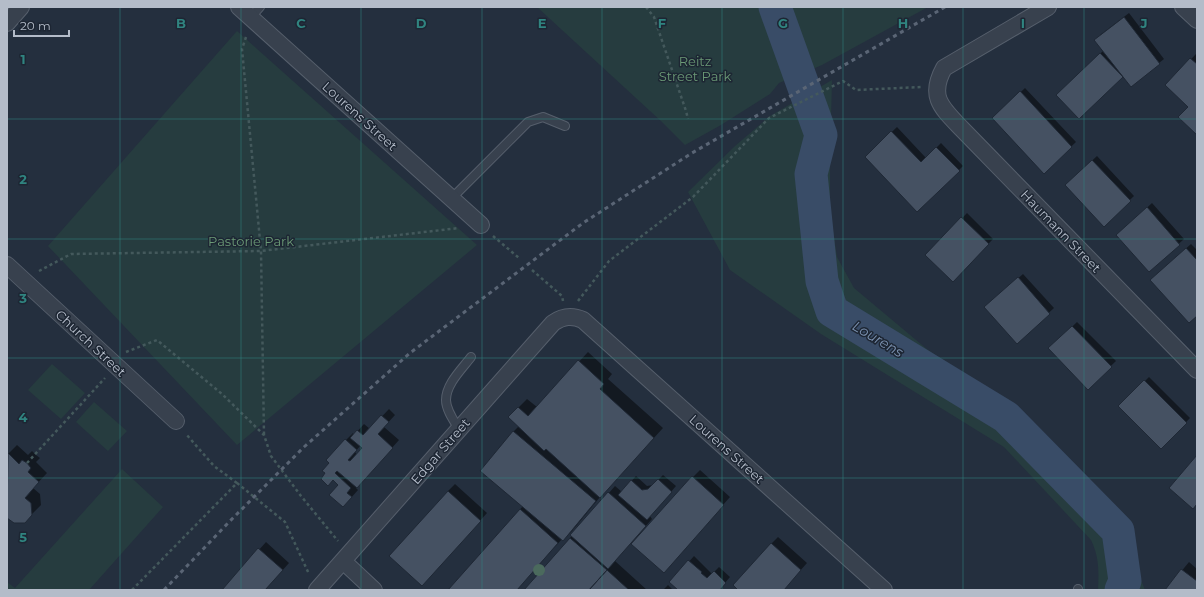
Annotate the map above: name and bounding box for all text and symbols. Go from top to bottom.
scale bar [14,12,69,38]
text: B [176,15,186,31]
text: C [296,15,306,31]
text: D [416,15,427,31]
text: E [538,15,547,31]
text: F [658,15,666,31]
text: G [778,15,788,31]
text: H [898,15,908,31]
text: I [1021,15,1025,31]
text: J [1139,15,1148,31]
text: 20 m [20,18,51,33]
text: 1 [20,51,26,67]
park label: Reitz Street Park [659,53,731,84]
street label: Lourens Street [319,78,401,154]
text: 2 [19,171,27,187]
street label: Haumann Street [1017,186,1105,276]
park label: Pastorie Park [208,233,294,249]
text: 3 [18,290,27,306]
street label: Church Street [52,306,130,380]
water label: Lourens [849,317,907,361]
text: 4 [19,409,28,425]
street label: Lourens Street [686,411,768,487]
street label: Edgar Street [407,415,473,487]
text: 5 [19,529,27,545]

